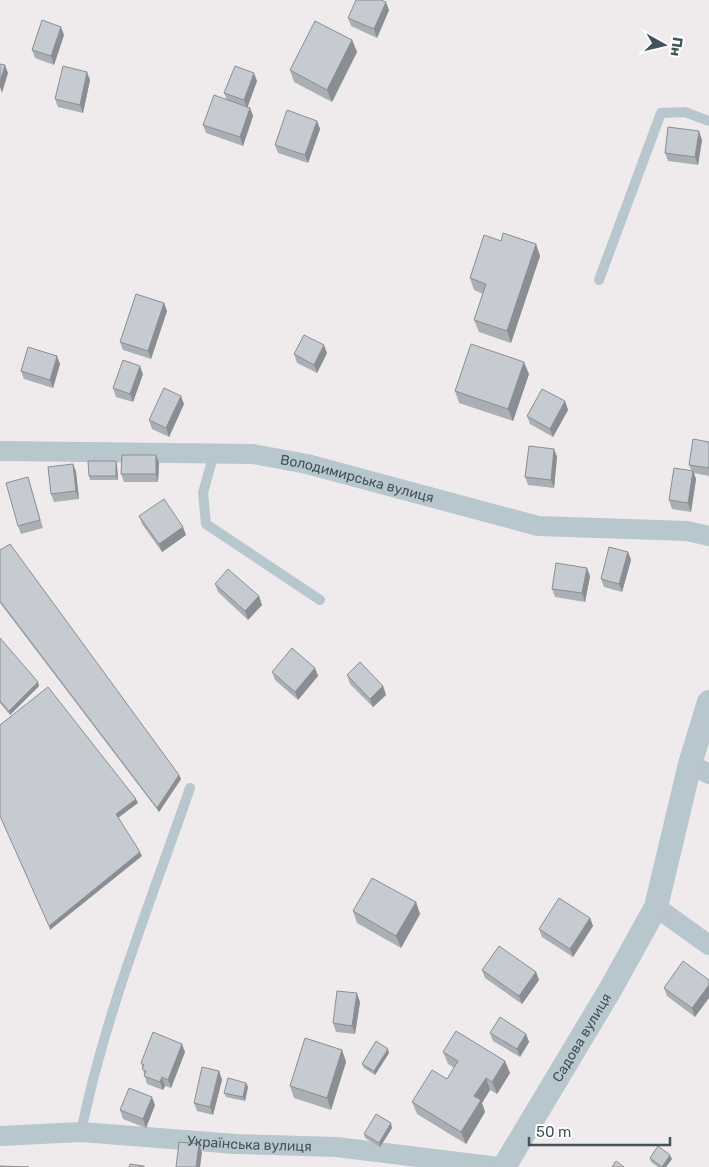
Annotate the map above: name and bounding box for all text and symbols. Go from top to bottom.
north arrow [639,20,689,70]
text: Пн [667,36,686,58]
street label: Володимирська вулиця [279,451,436,507]
street label: Садова вулиця [549,990,615,1085]
scale bar [529,1114,670,1146]
text: 50 m [536,1123,571,1141]
street label: Українська вулиця [187,1132,312,1155]

